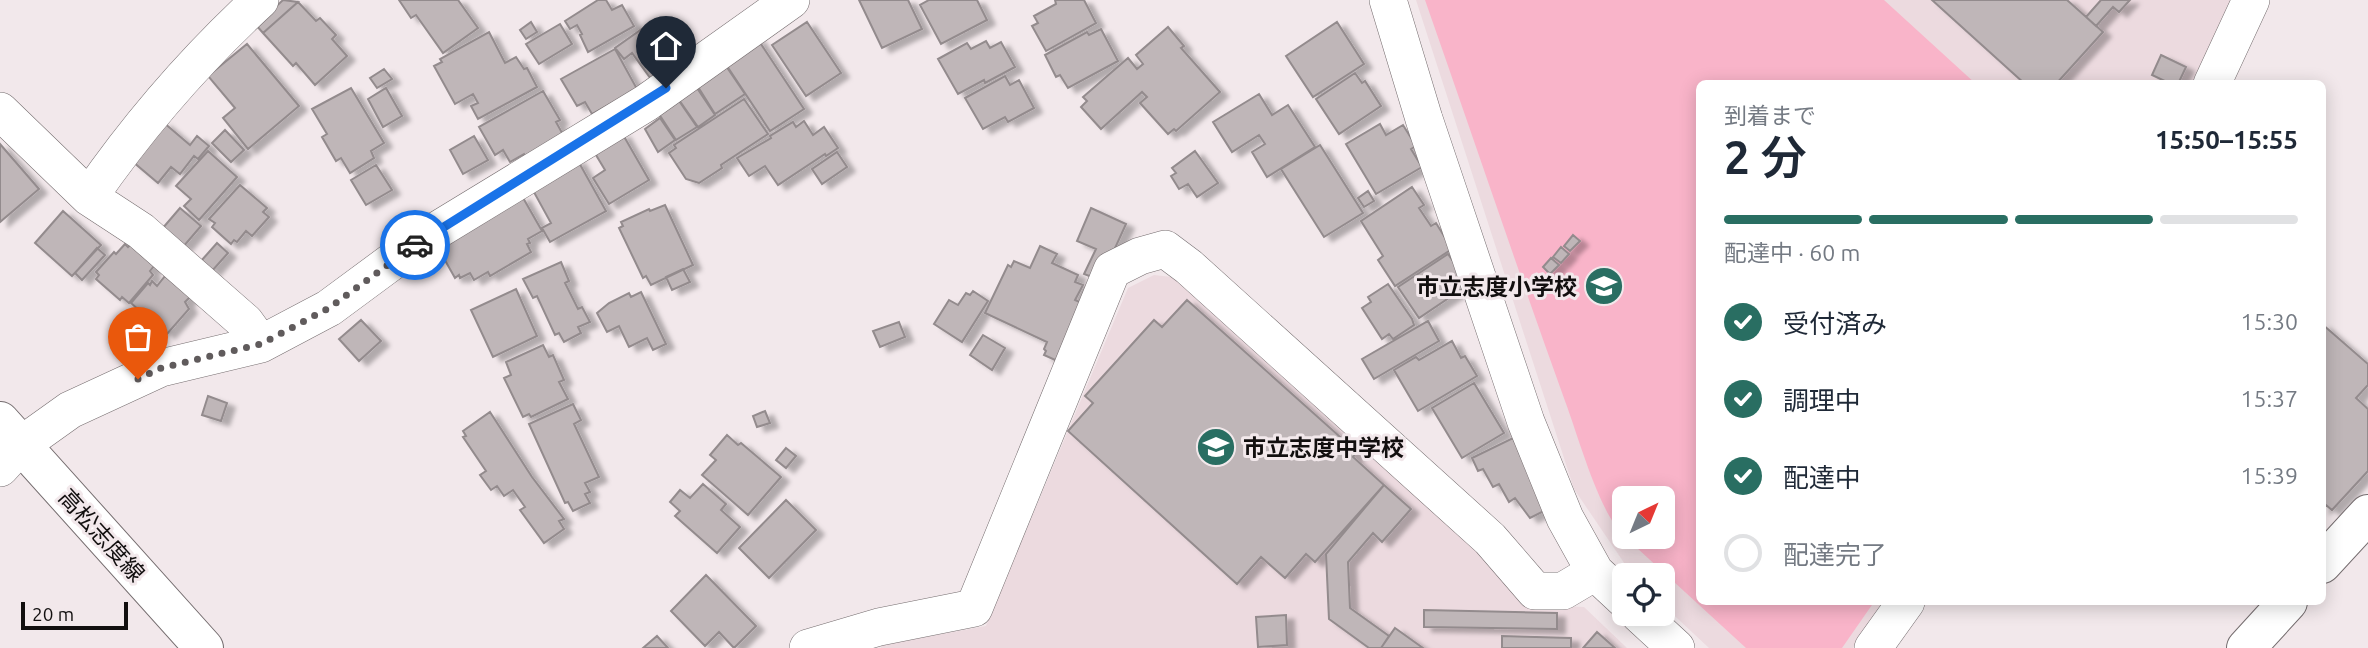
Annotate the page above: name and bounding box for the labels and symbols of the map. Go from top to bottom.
pin [636,16,696,88]
courier [380,210,450,280]
school or university icon: 市立志度小学校 [1583,265,1625,307]
place label: 市立志度小学校 [1416,274,1577,299]
pin [108,307,168,379]
school or university icon: 市立志度中学校 [1195,426,1237,468]
place label: 市立志度中学校 [1243,435,1404,460]
street label: 高松志度線 [54,484,150,586]
north arrow [1612,486,1675,550]
scale bar [21,599,128,631]

